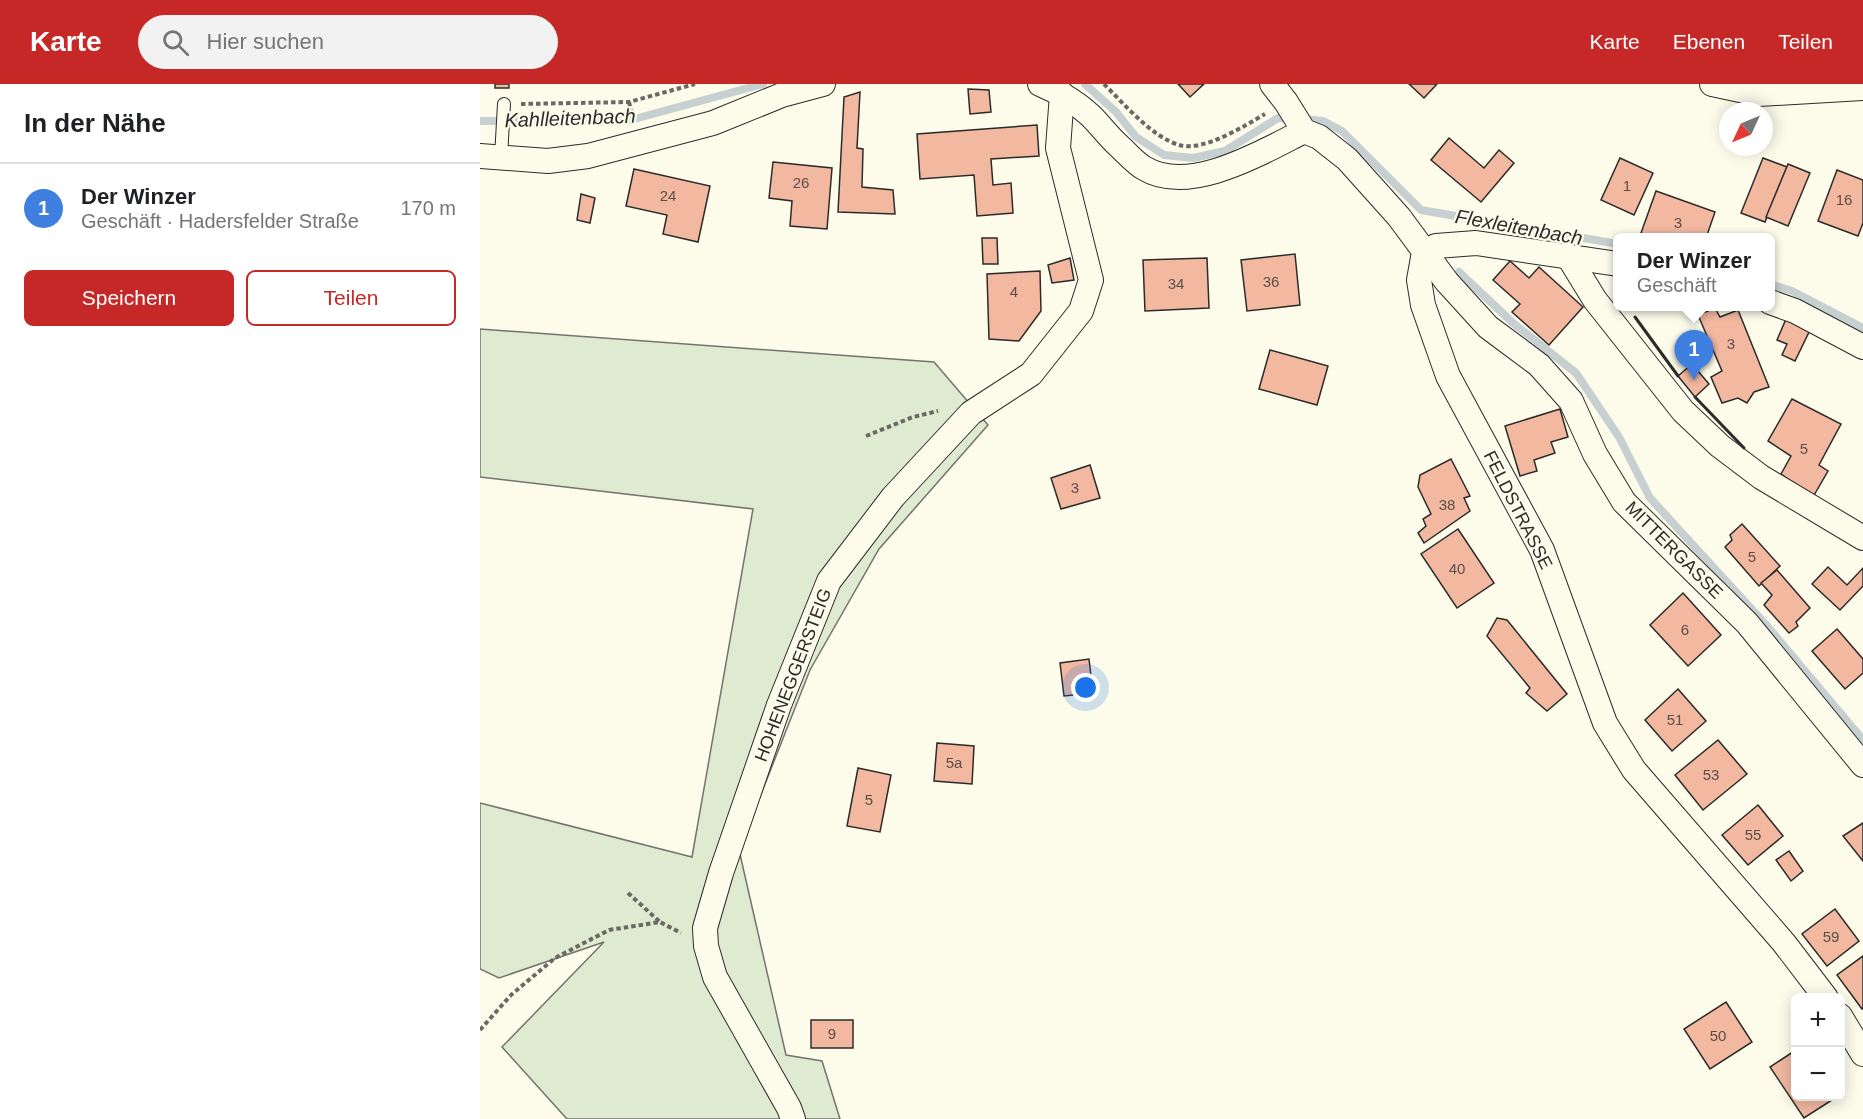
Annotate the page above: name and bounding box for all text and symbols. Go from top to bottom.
search box [138,15,558,69]
text: Karte [30,26,102,57]
icon: search [159,26,192,59]
text: Hier suchen [207,29,324,54]
text: Karte [1590,30,1640,53]
text: Ebenen [1673,30,1745,53]
text: Teilen [1778,30,1833,53]
north arrow [1719,102,1773,156]
water label: Kahlleitenbach [504,105,636,131]
text: In der Nähe [24,108,166,138]
house number: 26 [793,174,809,191]
house number: 1 [1623,177,1631,194]
text: Der Winzer [81,184,196,209]
house number: 24 [660,187,676,204]
house number: 16 [1836,191,1852,208]
text: 1 [38,197,49,219]
text: 170 m [400,197,456,219]
water label: Flexleitenbach [1454,205,1584,249]
text: Geschäft · Hadersfelder Straße [81,210,359,232]
house number: 3 [1674,214,1682,231]
popup [1613,233,1775,311]
text: Der Winzer [1637,248,1751,273]
button: Speichern [24,270,234,326]
button: Teilen [246,270,456,326]
house number: 36 [1263,273,1279,290]
text: Geschäft [1637,274,1717,296]
house number: 34 [1168,275,1184,292]
house number: 4 [1010,283,1018,300]
pin: 1 [1674,330,1714,380]
house number: 3 [1727,335,1735,352]
house number: 5 [1800,440,1808,457]
street label: FELDSTRASSE [1480,448,1556,572]
house number: 3 [1071,479,1079,496]
house number: 38 [1439,496,1455,513]
street label: MITTERGASSE [1621,497,1727,603]
house number: 5 [1748,548,1756,565]
house number: 40 [1449,560,1465,577]
street label: HOHENEGGERSTEIG [751,586,835,764]
house number: 6 [1681,621,1689,638]
your location [1071,673,1100,702]
house number: 51 [1667,711,1683,728]
house number: 5a [946,754,963,771]
house number: 53 [1703,766,1719,783]
house number: 5 [865,791,873,808]
house number: 55 [1745,826,1761,843]
house number: 59 [1823,928,1839,945]
map controls [1791,993,1845,1101]
button: + [1791,993,1845,1047]
house number: 9 [828,1025,836,1042]
house number: 50 [1710,1027,1726,1044]
button: − [1791,1047,1845,1101]

